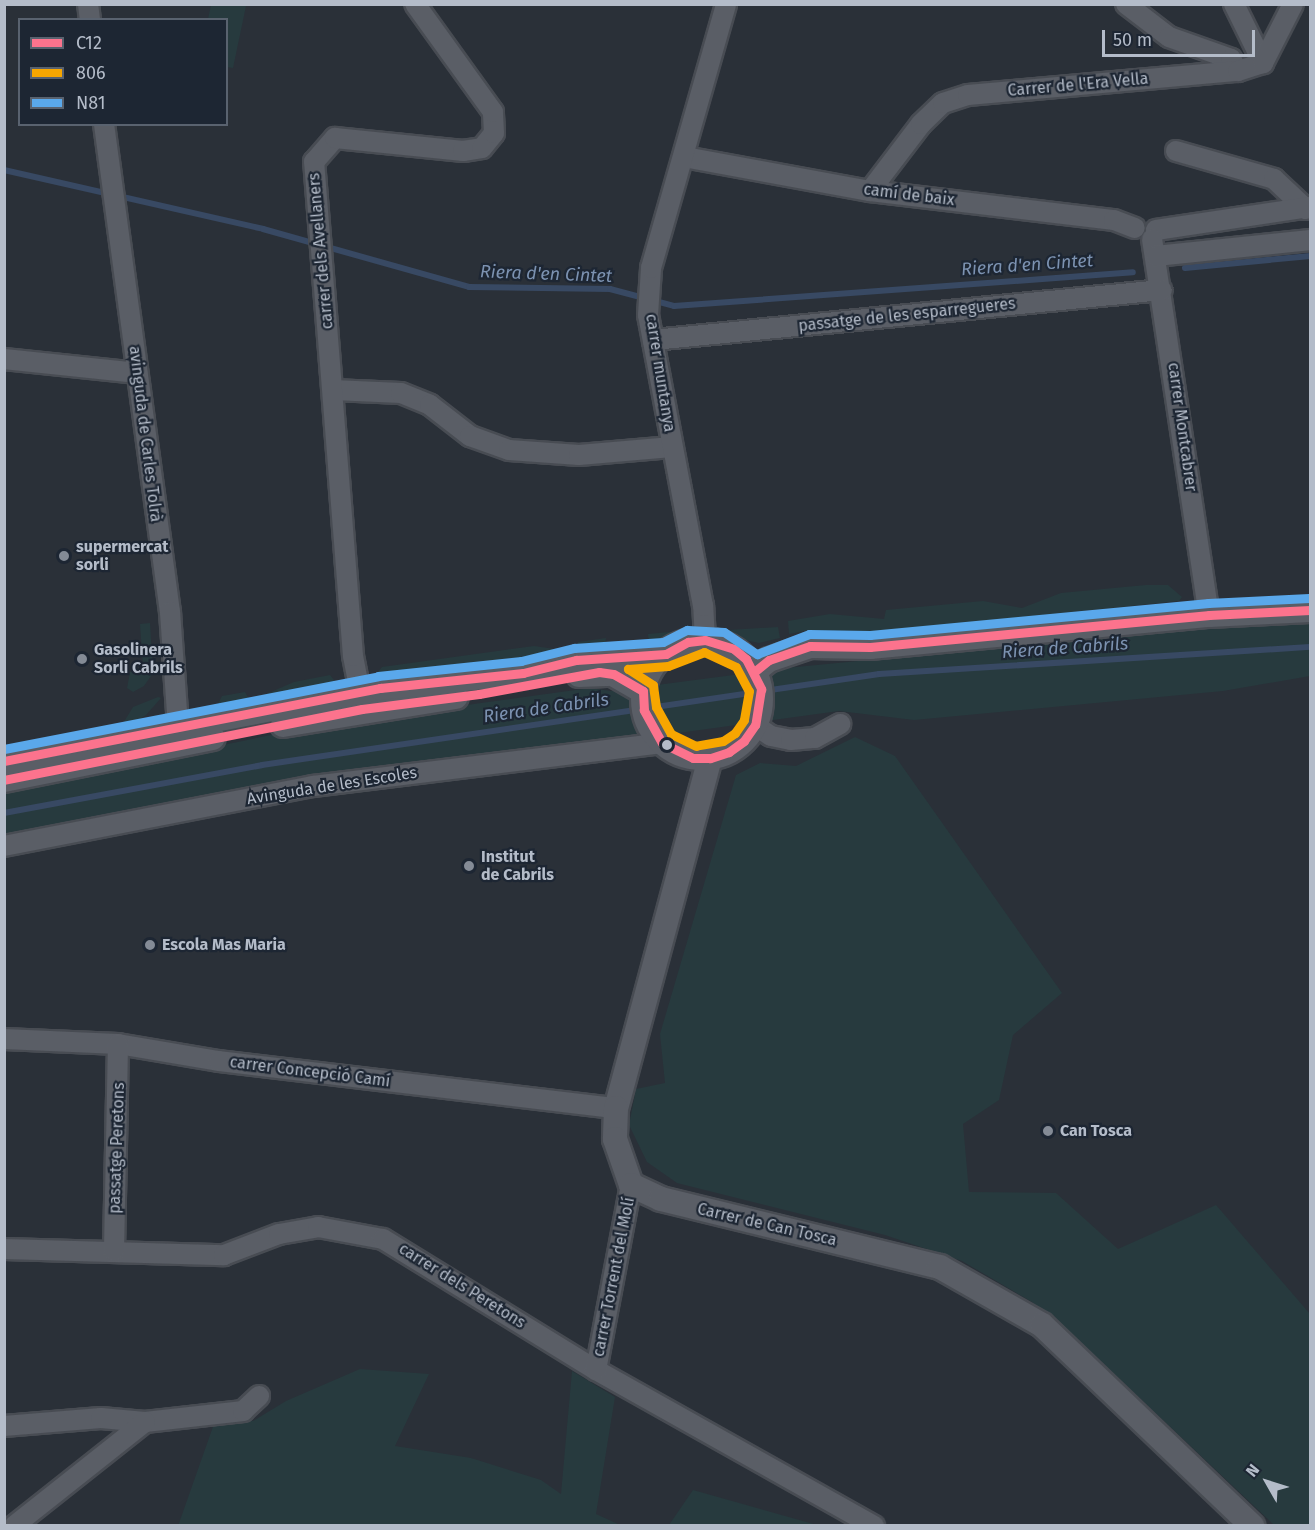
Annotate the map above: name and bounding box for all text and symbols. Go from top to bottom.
legend [18,18,228,126]
scale bar [1105,18,1258,56]
text: 50 m [1113,29,1152,51]
text: C12 [76,32,102,54]
text: 806 [76,62,106,84]
street label: Carrer de l'Era Vella [1007,69,1149,101]
text: N81 [76,92,105,114]
street label: carrer dels Avellaners [305,172,337,330]
street label: camí de baix [862,180,956,210]
water label: Riera d'en Cintet [960,250,1094,280]
water label: Riera d'en Cintet [480,261,612,287]
street label: passatge de les esparregueres [797,294,1017,336]
street label: carrer muntanya [641,312,679,434]
street label: avinguda de Carles Tolrà [125,345,165,523]
street label: carrer Montcabrer [1163,361,1201,493]
place label: supermercat sorli [76,537,168,575]
marker: supermercat sorli [57,549,71,563]
water label: Riera de Cabrils [1001,633,1129,663]
place label: Gasolinera Sorli Cabrils [94,640,183,678]
marker: Gasolinera Sorli Cabrils [75,652,89,666]
water label: Riera de Cabrils [482,689,610,727]
unlabelled marker [661,739,673,751]
street label: Avinguda de les Escoles [246,763,418,809]
place label: Institut de Cabrils [481,847,554,885]
marker: Institut de Cabrils [462,859,476,873]
place label: Escola Mas Maria [162,935,286,955]
marker: Escola Mas Maria [143,938,157,952]
street label: carrer Concepció Camí [229,1053,391,1091]
street label: passatge Peretons [105,1082,129,1214]
place label: Can Tosca [1060,1121,1132,1141]
marker: Can Tosca [1041,1124,1055,1138]
street label: carrer Torrent del Molí [589,1196,639,1358]
street label: Carrer de Can Tosca [695,1200,839,1250]
street label: carrer dels Peretons [395,1239,529,1333]
north arrow [1237,1452,1297,1512]
text: N [1242,1460,1263,1480]

